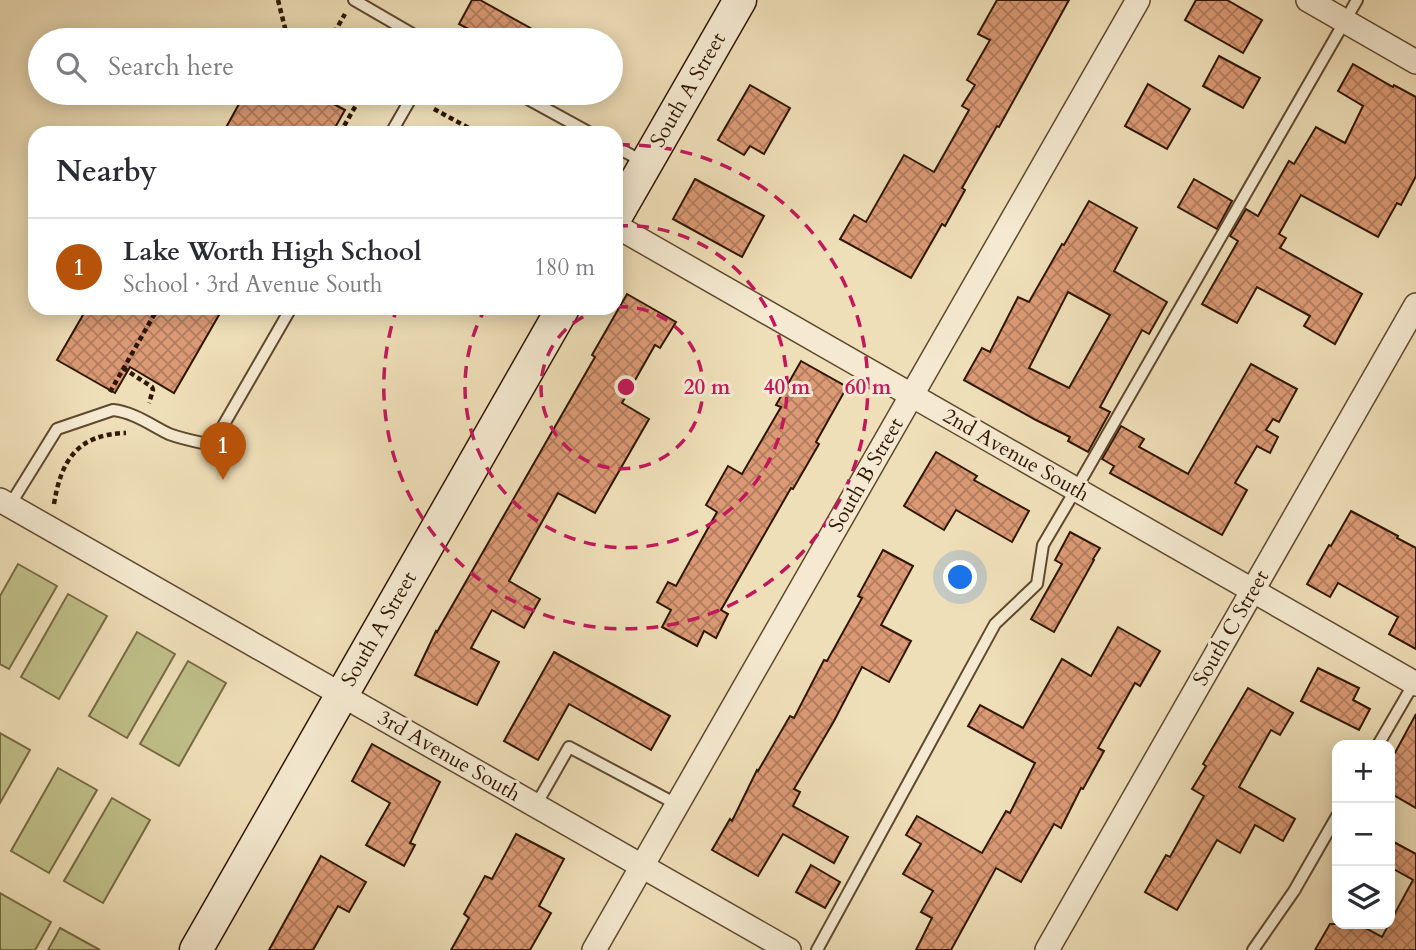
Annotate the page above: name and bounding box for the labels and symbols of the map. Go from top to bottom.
street label: South A Street [643,27,733,153]
text: 20 m [684,373,731,402]
text: 40 m [764,373,811,402]
text: 60 m [845,373,892,402]
centre of rings [614,375,638,399]
street label: 2nd Avenue South [937,401,1095,509]
street label: South B Street [822,412,911,538]
pin: 1 [200,422,246,480]
your location [943,560,977,594]
street label: South C Street [1186,564,1276,691]
street label: South A Street [334,566,424,692]
street label: 3rd Avenue South [372,703,526,809]

